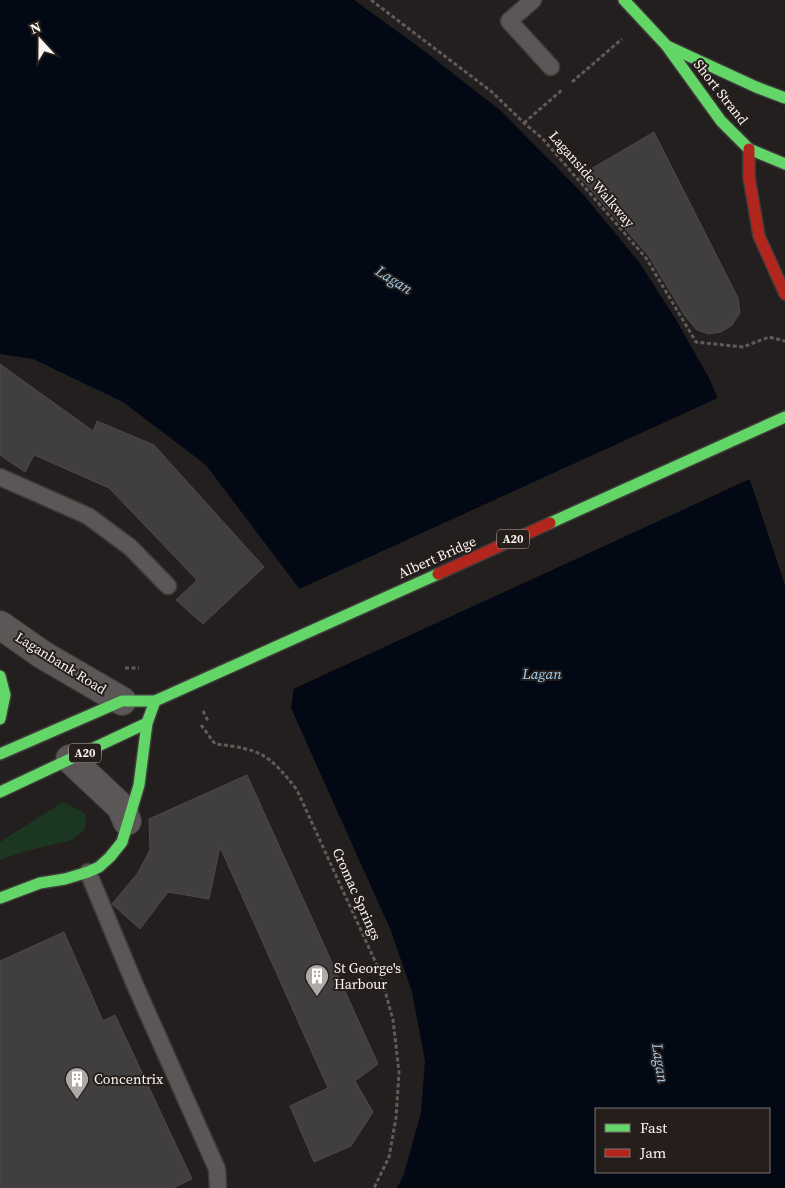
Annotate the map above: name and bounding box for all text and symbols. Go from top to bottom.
north arrow [15,15,65,65]
text: N [27,17,44,39]
street label: Short Strand [689,55,753,129]
street label: Laganside Walkway [544,126,640,232]
water label: Lagan [371,260,417,299]
road number: A20 [497,530,529,548]
street label: Albert Bridge [395,531,479,583]
street label: Laganbank Road [12,627,110,699]
water label: Lagan [521,663,562,684]
road number: A20 [69,744,101,762]
street label: Cromac Springs [328,845,386,943]
place label: St George's Harbour [334,958,401,994]
building icon: St George's Harbour [304,963,330,997]
water label: Lagan [647,1041,674,1085]
building icon: Concentrix [64,1066,90,1100]
place label: Concentrix [94,1069,164,1089]
legend [595,1108,770,1173]
text: Fast [640,1117,667,1138]
text: Jam [639,1142,667,1163]

